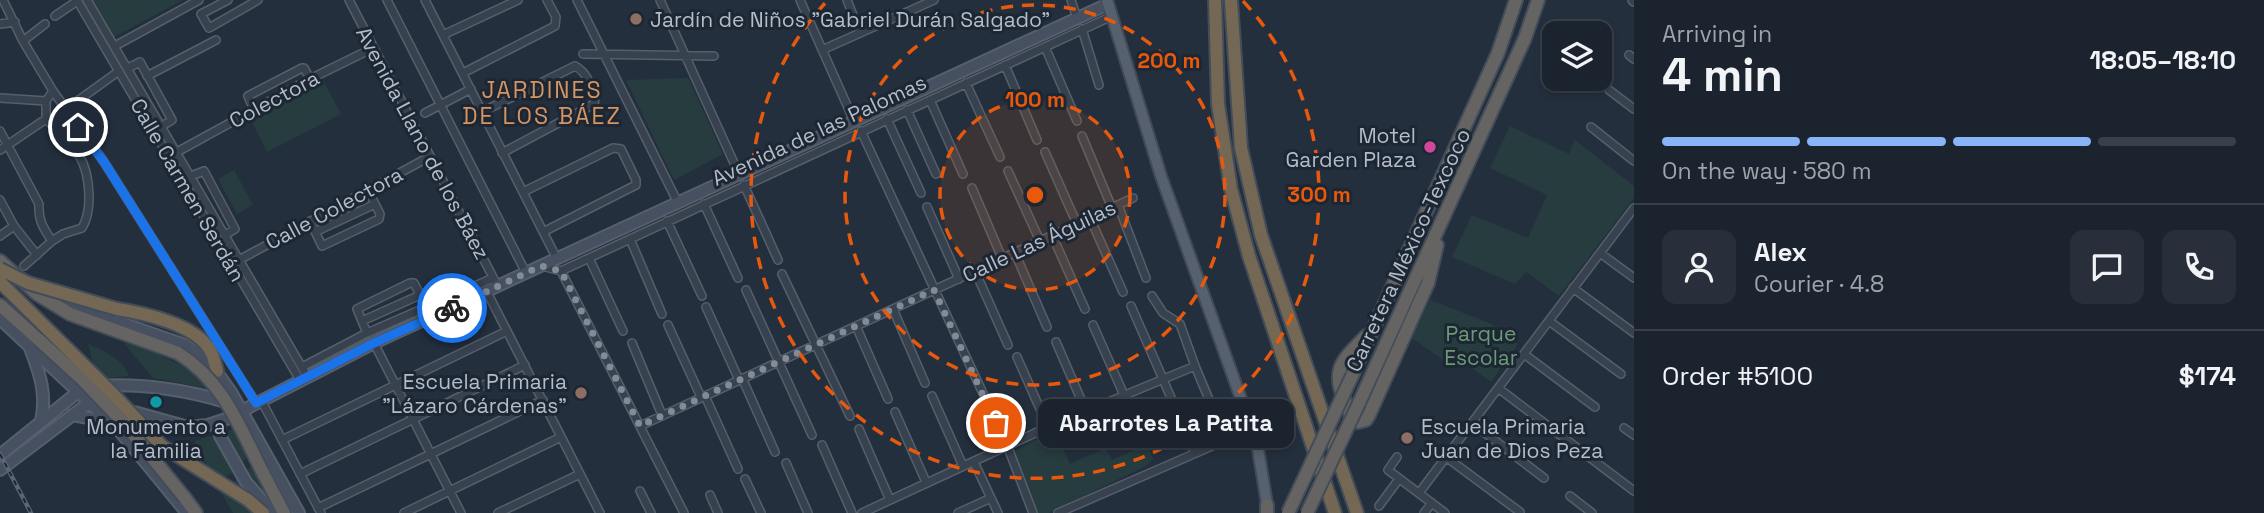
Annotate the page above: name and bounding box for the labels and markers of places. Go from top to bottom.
place label: Jardín de Niños "Gabriel Durán Salgado" [650,6,1050,33]
marker: Jardín de Niños "Gabriel Durán Salgado" [628,11,644,27]
pin [48,97,108,157]
place label: Motel Garden Plaza [1286,122,1416,173]
marker: Motel Garden Plaza [1422,139,1438,155]
centre of rings [1023,183,1047,207]
place label: Escuela Primaria "Lázaro Cárdenas" [382,368,567,419]
marker: Escuela Primaria "Lázaro Cárdenas" [573,385,589,401]
pin [966,393,1026,453]
marker: Monumento a la Familia [148,394,164,410]
callout: Abarrotes La Patita [1038,398,1294,448]
place label: Monumento a la Familia [86,413,226,464]
place label: Escuela Primaria Juan de Dios Peza [1421,413,1603,464]
marker: Escuela Primaria Juan de Dios Peza [1399,430,1415,446]

